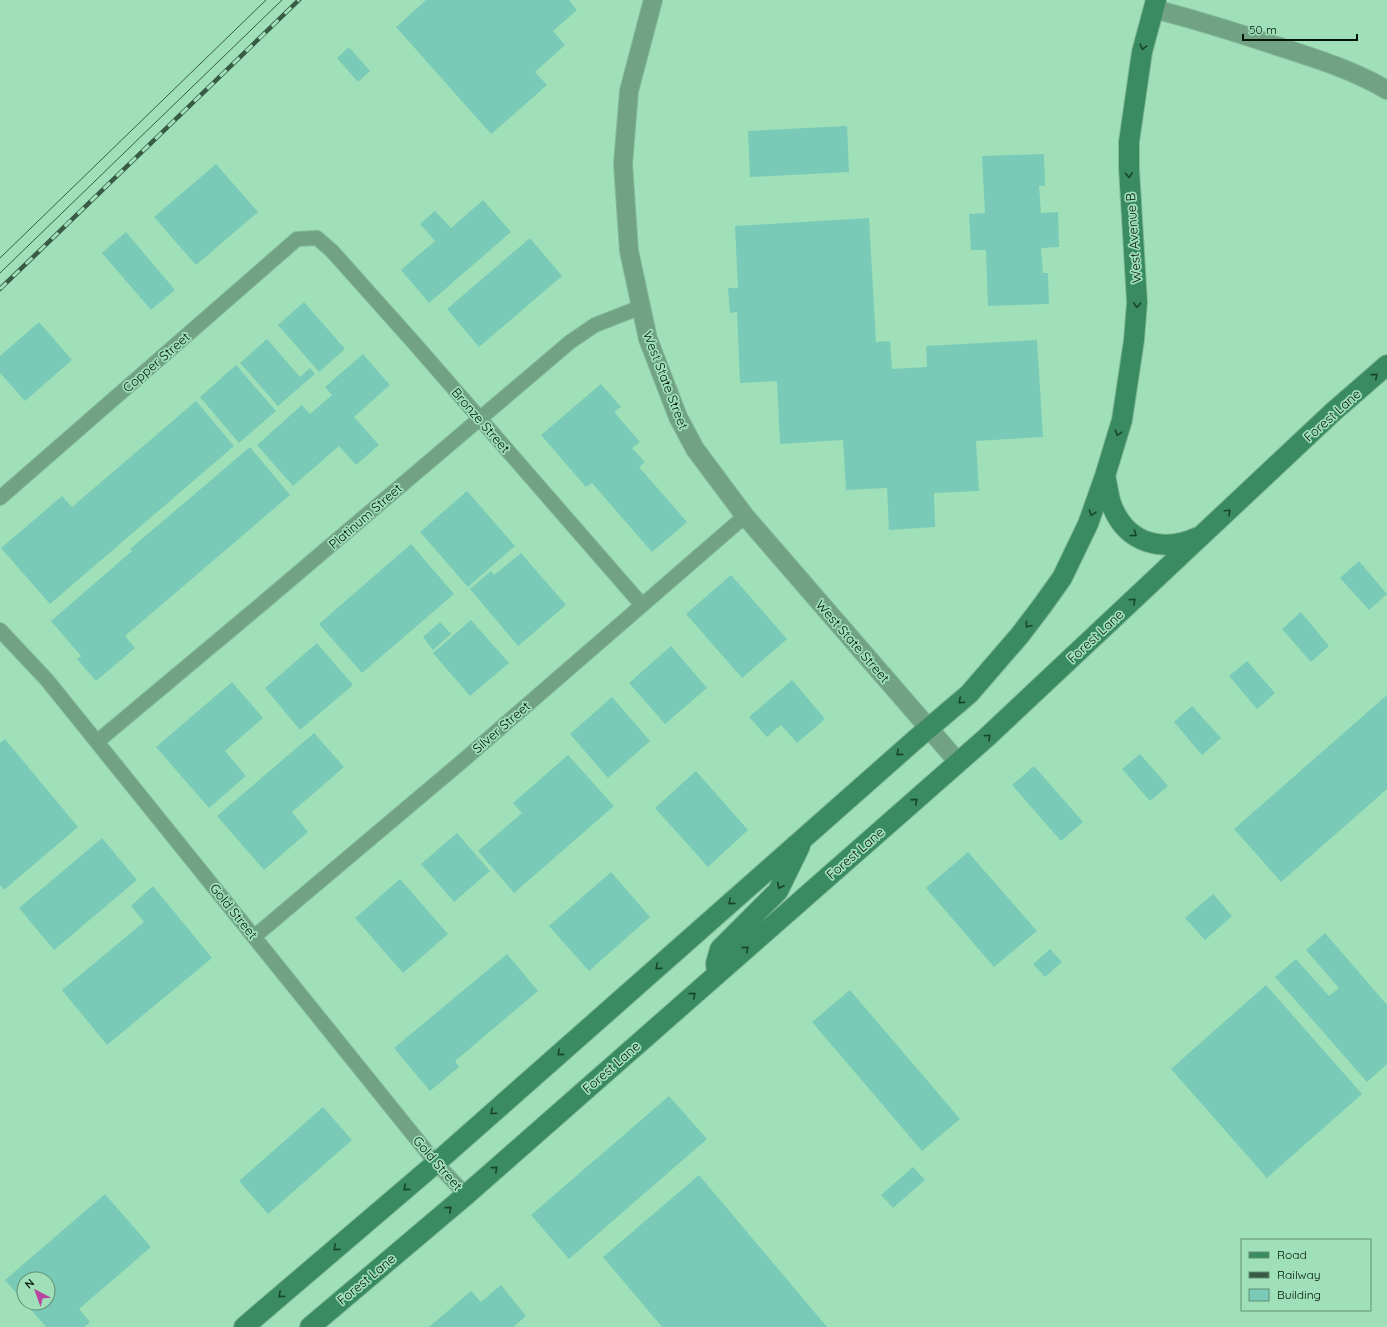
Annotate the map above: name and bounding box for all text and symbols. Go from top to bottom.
scale bar [1243,16,1357,42]
text: 50 m [1249,22,1277,37]
one-way arrow [1140,43,1148,50]
one-way arrow [1125,172,1134,178]
street label: West Avenue B [1122,192,1144,284]
one-way arrow [1132,302,1141,308]
street label: Copper Street [119,329,193,395]
street label: West State Street [640,329,692,431]
one-way arrow [1370,373,1377,380]
street label: Bronze Street [448,384,514,456]
street label: Forest Lane [1300,385,1364,445]
one-way arrow [1114,430,1123,437]
street label: Platinum Street [325,480,405,552]
one-way arrow [1088,509,1097,516]
one-way arrow [1223,509,1231,517]
one-way arrow [1129,529,1136,536]
street label: West State Street [813,596,893,686]
one-way arrow [1128,598,1136,606]
street label: Forest Lane [1064,606,1126,666]
one-way arrow [1026,621,1033,628]
one-way arrow [959,696,966,703]
street label: Silver Street [469,698,533,756]
one-way arrow [983,734,990,741]
one-way arrow [897,749,904,756]
one-way arrow [910,798,918,805]
street label: Forest Lane [823,824,887,882]
street label: Gold Street [207,880,261,942]
one-way arrow [777,882,785,890]
one-way arrow [728,897,735,904]
one-way arrow [742,946,749,953]
one-way arrow [655,962,663,970]
one-way arrow [688,993,696,1000]
street label: Forest Lane [579,1038,643,1096]
one-way arrow [558,1048,565,1055]
one-way arrow [490,1107,498,1115]
street label: Gold Street [410,1133,466,1193]
one-way arrow [490,1167,498,1174]
one-way arrow [403,1184,411,1191]
one-way arrow [445,1206,452,1213]
legend [1241,1239,1371,1311]
one-way arrow [333,1244,341,1251]
text: Road [1277,1247,1307,1262]
street label: Forest Lane [334,1250,398,1308]
text: Railway [1277,1267,1321,1282]
north arrow [16,1271,56,1311]
text: N [22,1276,37,1291]
text: Building [1277,1287,1321,1302]
one-way arrow [279,1290,286,1297]

